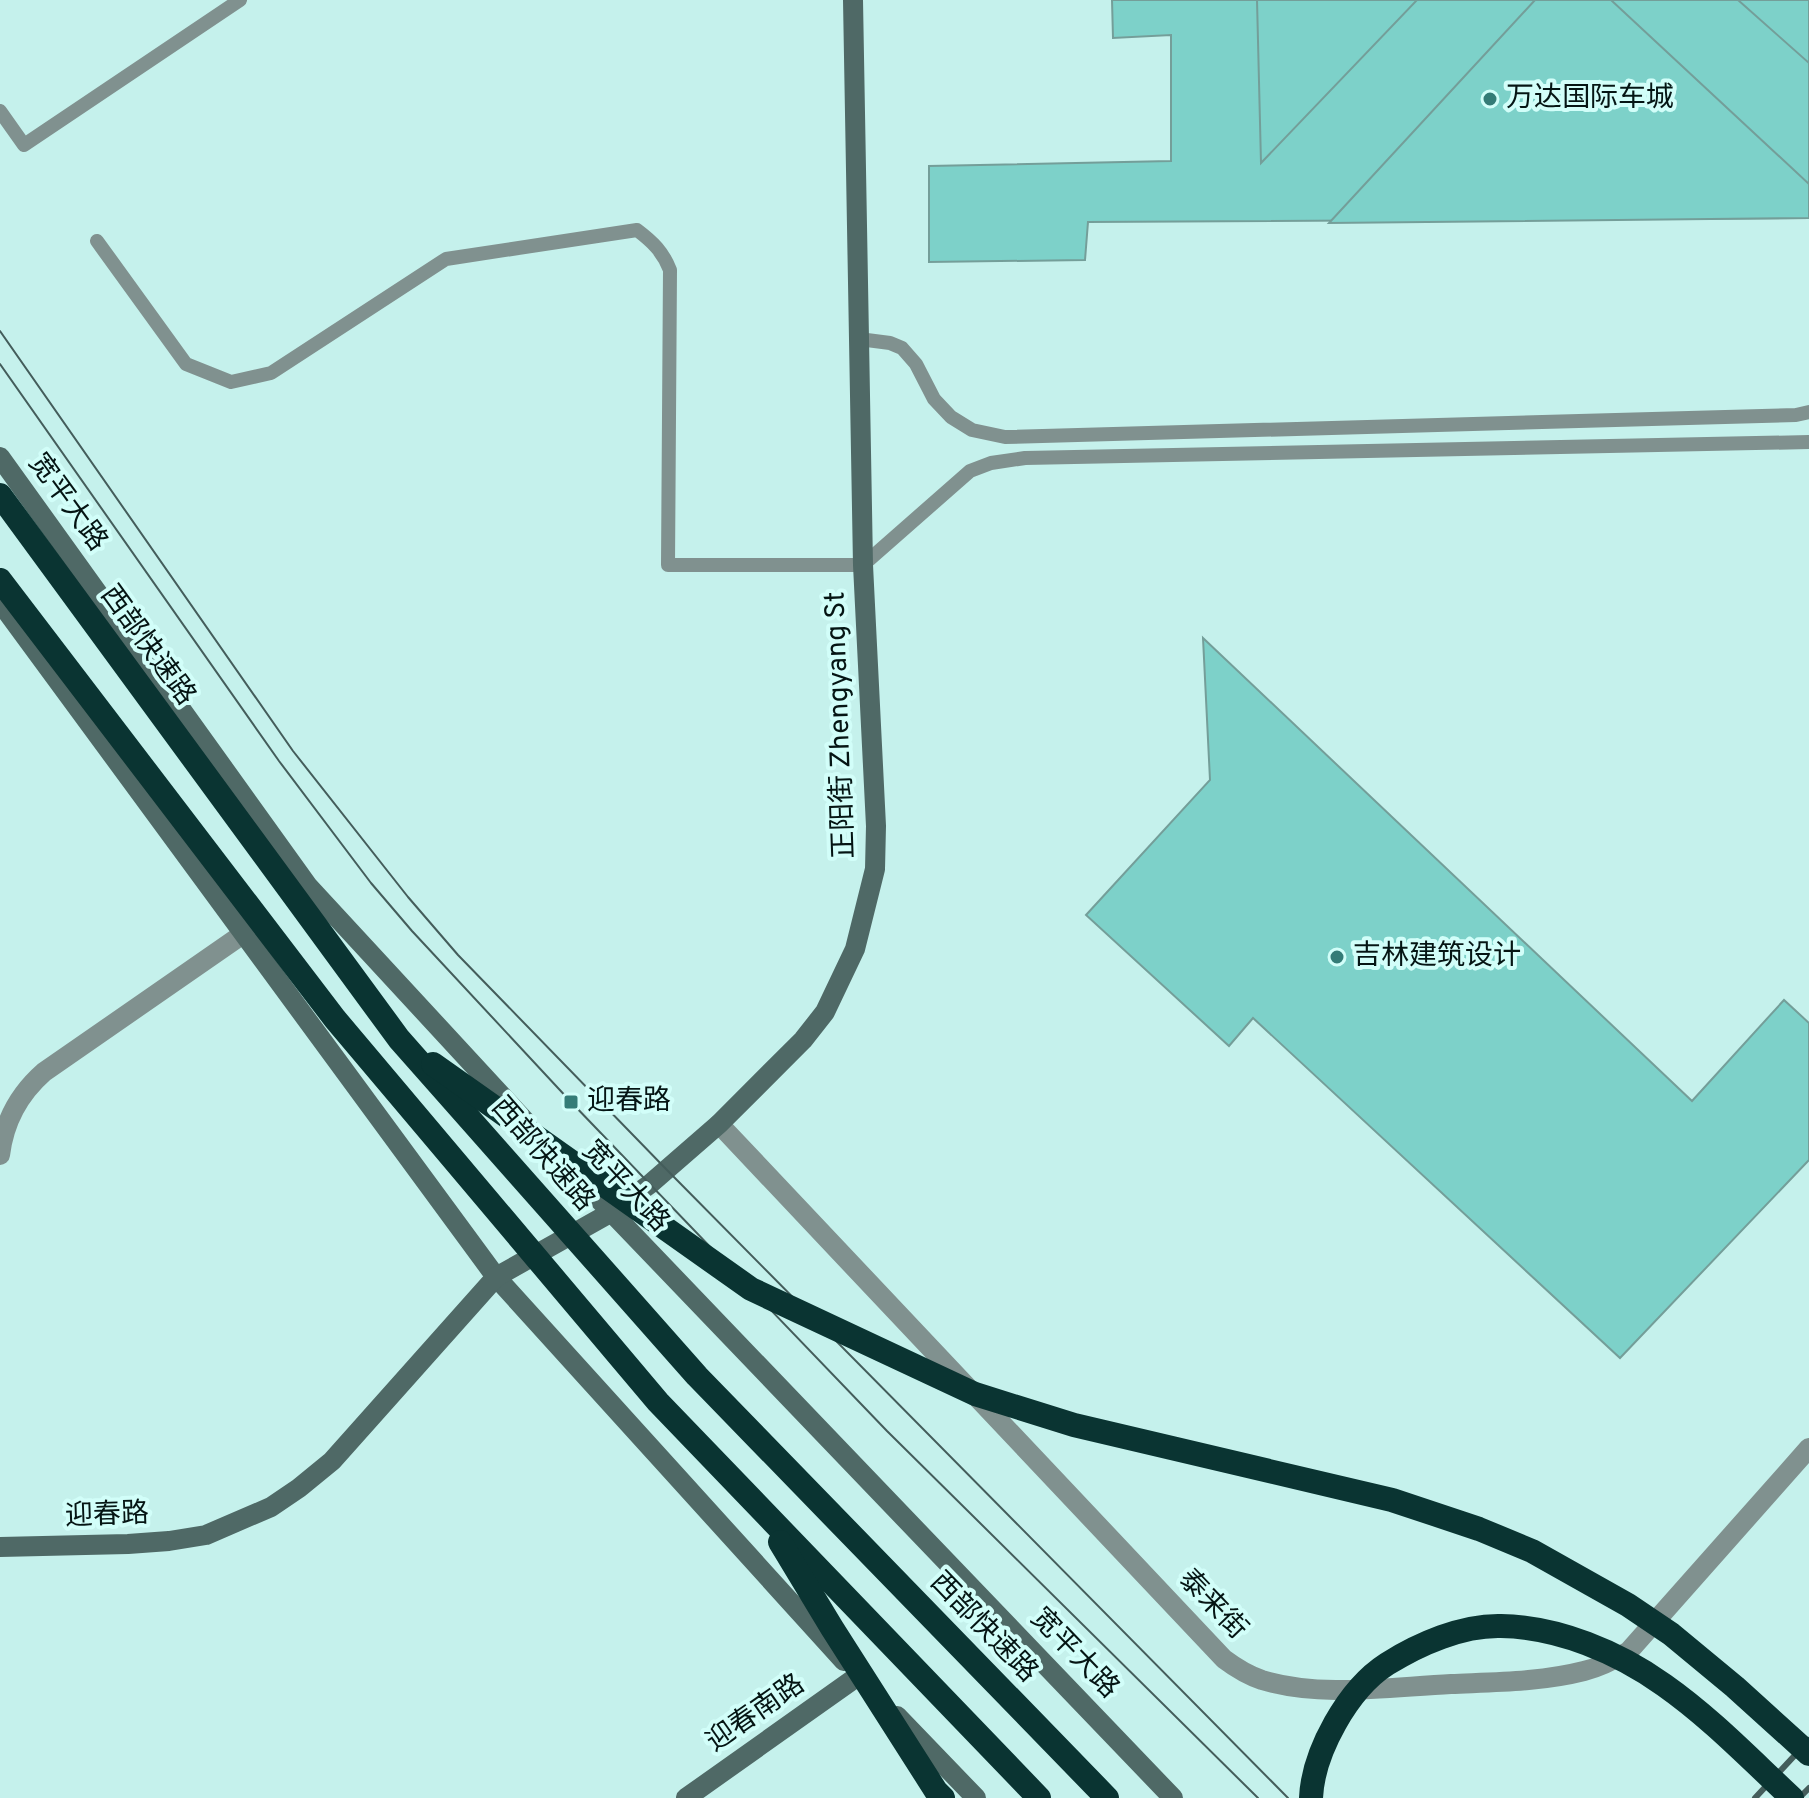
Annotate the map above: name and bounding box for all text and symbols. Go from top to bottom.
place label: 万达国际车城 [1506,81,1674,117]
marker: 万达国际车城 [1481,90,1499,108]
street label: 宽平大路 [20,447,114,559]
street label: 西部快速路 [91,579,203,713]
street label: 正阳街 Zhengyang St [818,591,864,859]
place label: 吉林建筑设计 [1353,939,1521,975]
marker: 吉林建筑设计 [1328,948,1346,966]
place label: 迎春路 [587,1084,671,1120]
street label: 西部快速路 [482,1090,602,1220]
marker: 迎春路 [562,1093,580,1111]
street label: 宽平大路 [574,1134,676,1240]
street label: 迎春路 [64,1497,150,1535]
street label: 泰来街 [1170,1562,1254,1648]
street label: 西部快速路 [921,1565,1045,1691]
street label: 宽平大路 [1022,1601,1126,1707]
street label: 迎春南路 [700,1667,812,1761]

